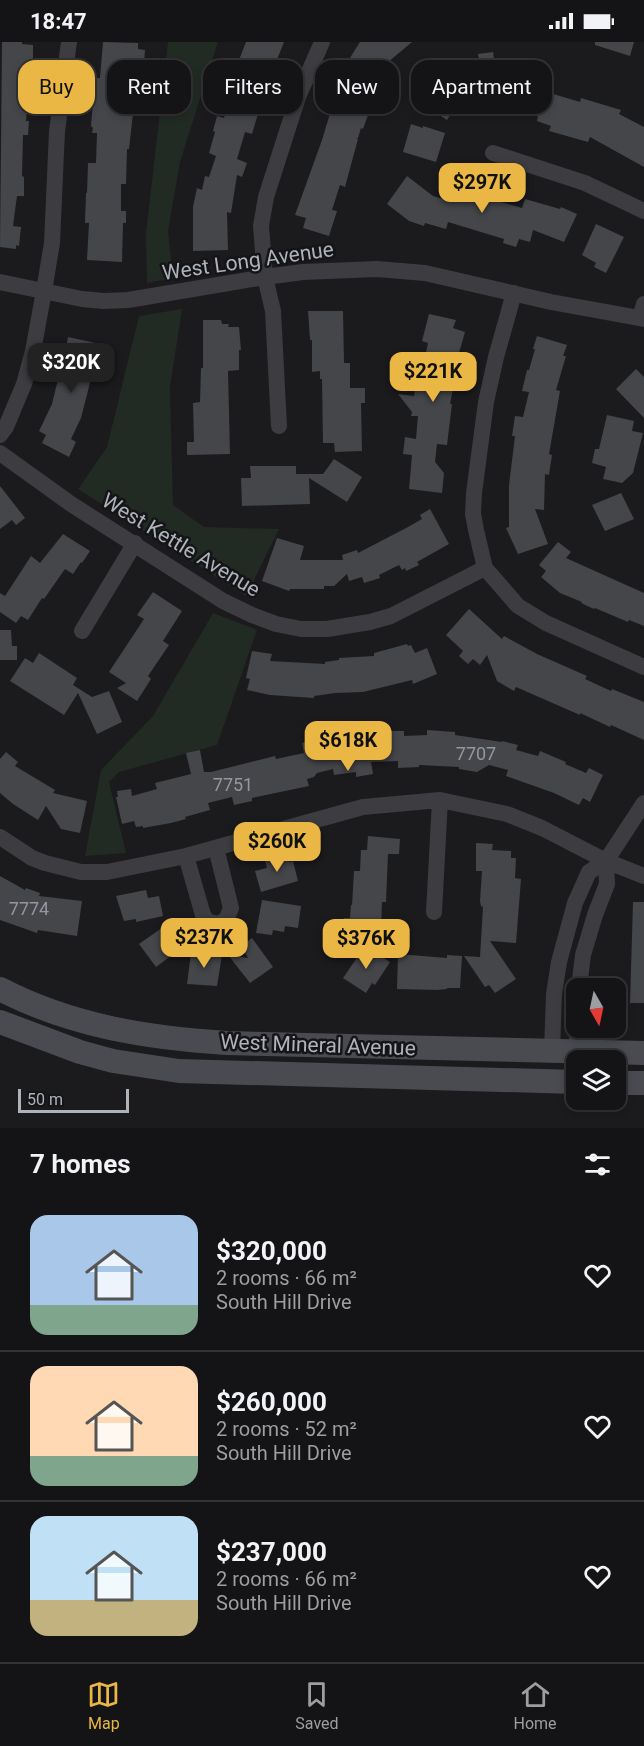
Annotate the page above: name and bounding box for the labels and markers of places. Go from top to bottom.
pin: $297K [440,163,524,214]
pin: $320K [29,343,113,394]
pin: $221K [391,352,475,403]
pin: $618K [306,721,390,772]
pin: $260K [235,822,319,873]
pin: $237K [162,918,246,969]
pin: $376K [324,919,408,970]

